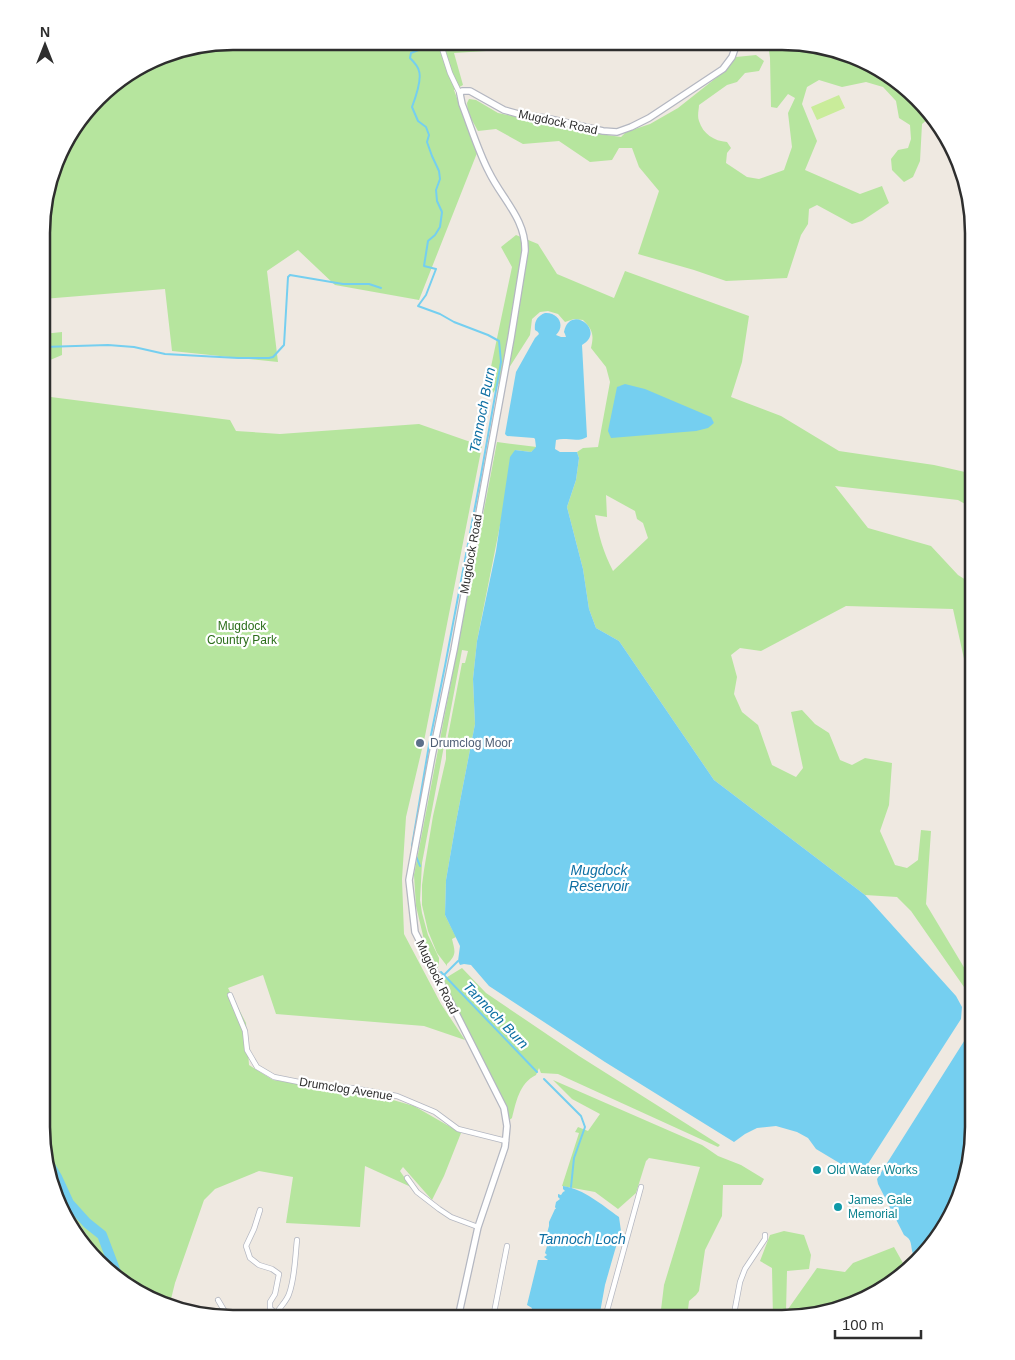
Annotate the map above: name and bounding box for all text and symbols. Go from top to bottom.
north arrow [20,20,70,70]
text: N [40,24,50,40]
street label: Mugdock Road [517,107,599,137]
water label: Tannoch Burn [466,366,498,454]
street label: Mugdock Road [457,513,485,595]
park label: Mugdock Country Park [207,619,278,647]
place label: Drumclog Moor [430,736,512,750]
marker: Drumclog Moor [414,737,426,749]
water label: Mugdock Reservoir [569,862,630,894]
street label: Mugdock Road [413,938,461,1016]
water label: Tannoch Burn [460,978,532,1052]
street label: Drumclog Avenue [298,1075,394,1103]
place label: Old Water Works [827,1163,918,1177]
marker: Old Water Works [811,1164,823,1176]
place label: James Gale Memorial [848,1193,912,1221]
marker: James Gale Memorial [832,1201,844,1213]
water label: Tannoch Loch [538,1231,626,1247]
scale bar [835,1308,921,1340]
text: 100 m [842,1316,884,1333]

